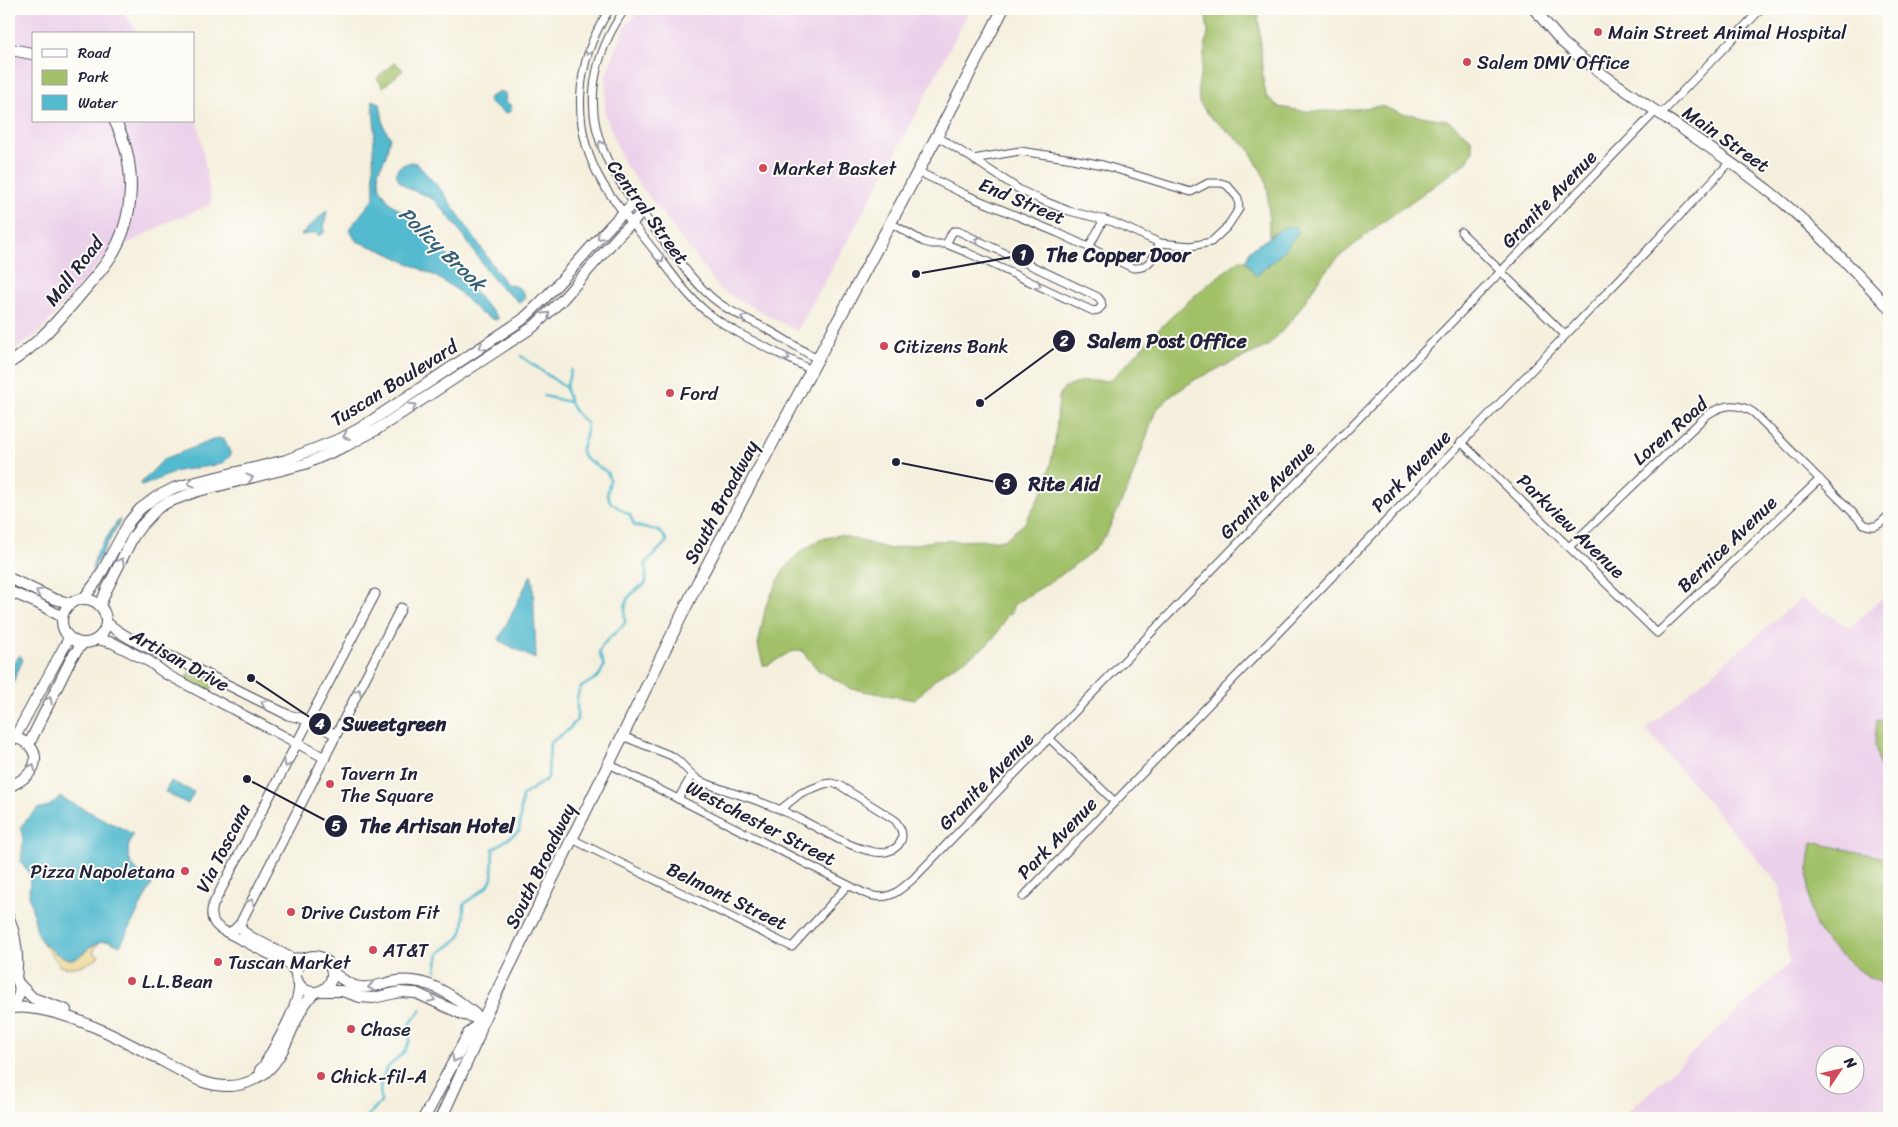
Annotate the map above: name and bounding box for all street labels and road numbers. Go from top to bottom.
street label: Main Street [1675,97,1777,181]
street label: Granite Avenue [1493,142,1605,256]
street label: Central Street [598,153,698,271]
street label: End Street [974,168,1070,234]
street label: Mall Road [36,227,113,313]
street label: Tuscan Boulevard [324,330,466,435]
street label: Loren Road [1625,387,1717,474]
street label: Park Avenue [1363,422,1460,520]
street label: Granite Avenue [1211,433,1323,547]
street label: South Broadway [674,434,768,570]
street label: Parkview Avenue [1509,465,1633,587]
street label: Bernice Avenue [1669,487,1785,601]
street label: Artisan Drive [123,619,236,701]
street label: Granite Avenue [930,724,1042,838]
street label: Westchester Street [680,771,842,875]
street label: Park Avenue [1009,789,1106,887]
street label: Via Toscana [186,797,260,898]
street label: South Broadway [495,797,585,934]
street label: Belmont Street [661,852,793,940]

